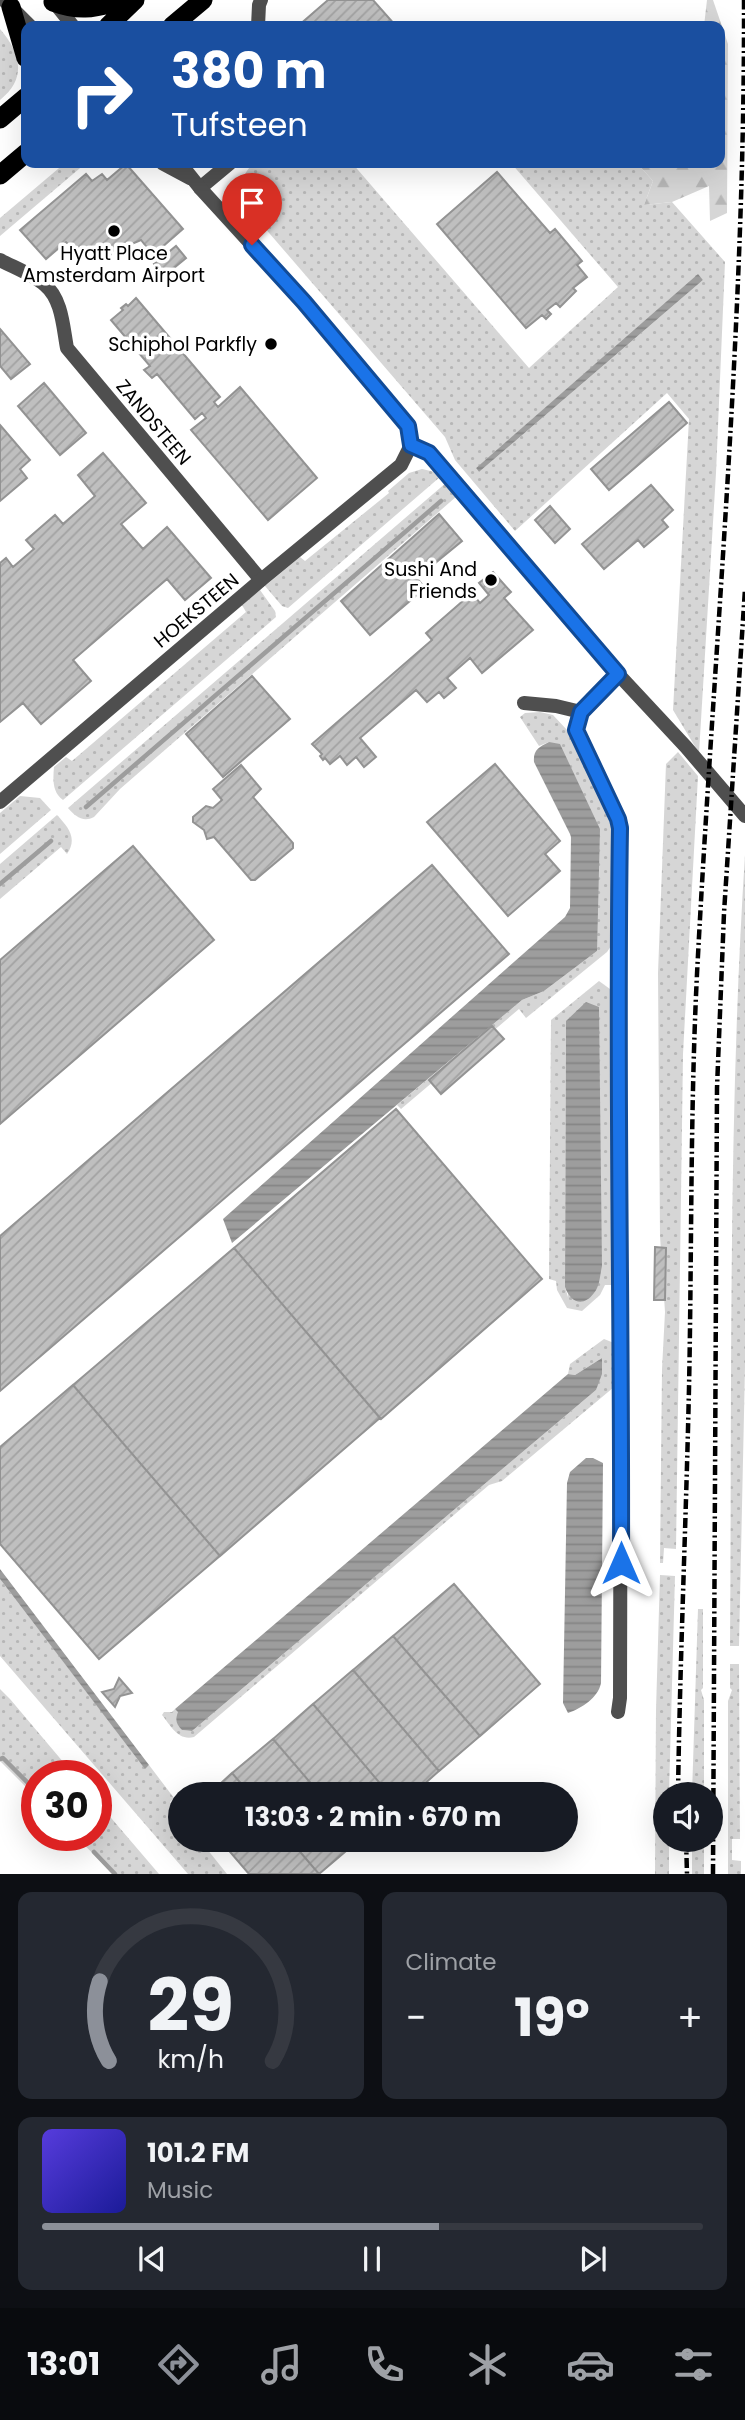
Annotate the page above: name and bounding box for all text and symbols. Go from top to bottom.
text: 380 m [171,37,327,105]
icon: right [56,49,147,140]
text: Tufsteen [171,102,308,147]
pin [222,173,282,245]
icon: arrive [233,184,271,222]
marker: Hyatt Place Amsterdam Airport [106,223,122,239]
place label: Hyatt Place Amsterdam Airport [23,240,205,289]
place label: Schiphol Parkfly [108,331,257,358]
marker: Schiphol Parkfly [263,336,279,352]
street label: ZANDSTEEN [110,374,197,471]
place label: Sushi And Friends [384,556,477,605]
street label: HOEKSTEEN [148,567,245,654]
marker: Sushi And Friends [483,572,499,588]
position arrow [584,1526,658,1600]
speed limit sign: 30 [21,1760,112,1851]
map controls [653,1782,723,1852]
button: sound [653,1782,723,1852]
text: 13:03 · 2 min · 670 m [245,1799,501,1835]
text: Climate [406,1946,496,1978]
text: 29 [148,1956,234,2057]
text: 19° [514,1981,590,2054]
text: − [406,1991,426,2044]
text: + [677,1991,703,2044]
text: km/h [157,2042,224,2077]
text: 101.2 FM [147,2135,249,2171]
text: Music [147,2174,213,2206]
icon: previous [133,2240,171,2278]
icon: pause [353,2240,391,2278]
icon: next [574,2240,612,2278]
icon: directions [154,2340,203,2389]
icon: music [257,2340,306,2389]
icon: phone [360,2340,409,2389]
icon: climate [463,2340,512,2389]
icon: car [566,2340,615,2389]
icon: filters [669,2340,718,2389]
text: 13:01 [27,2341,100,2386]

